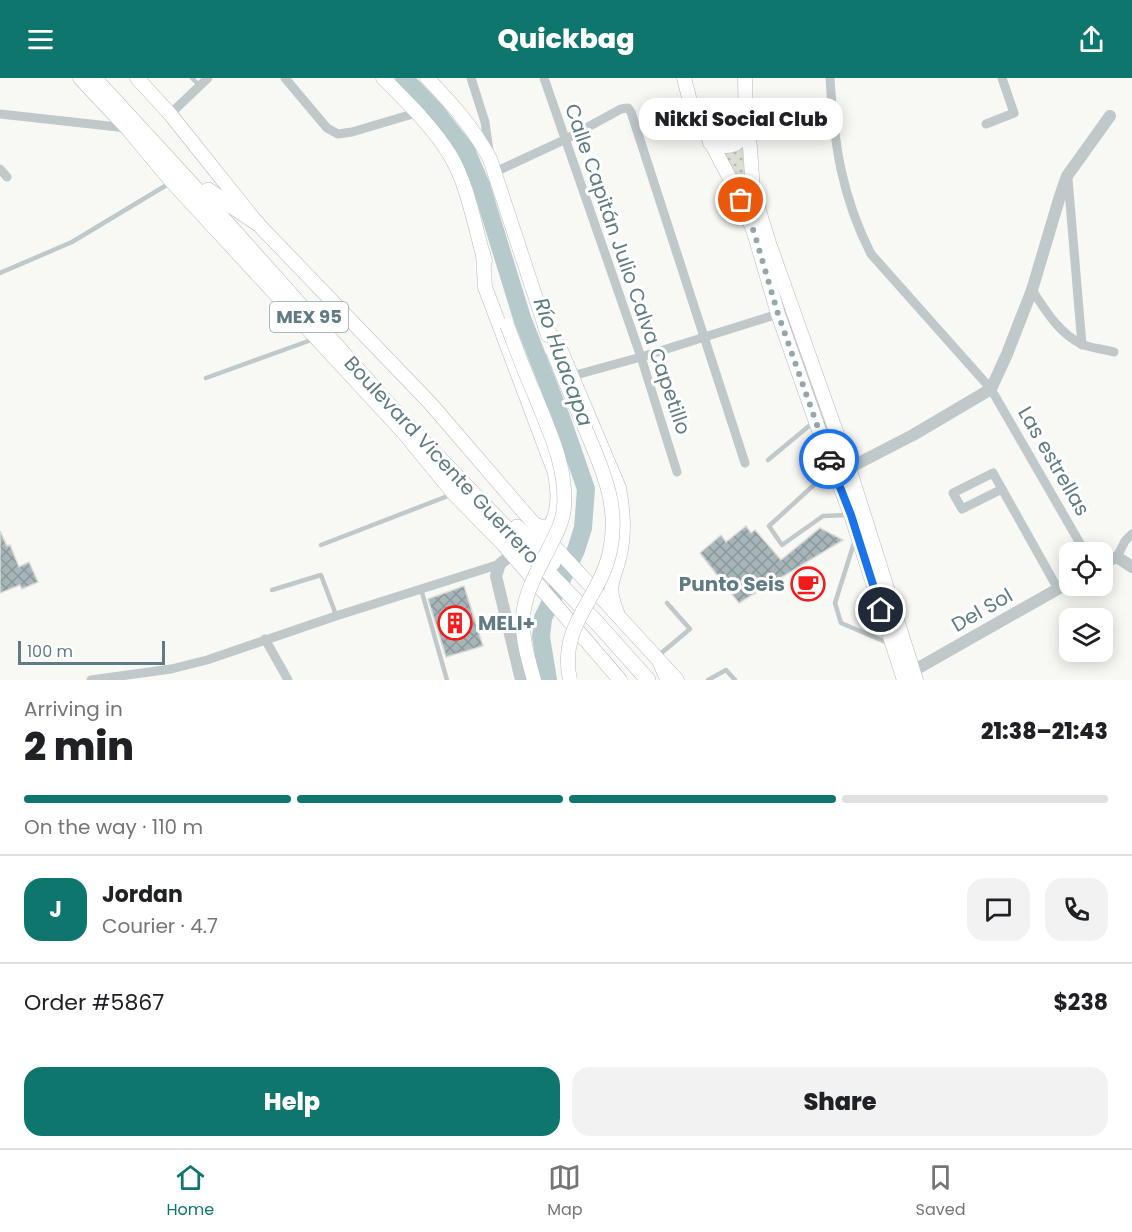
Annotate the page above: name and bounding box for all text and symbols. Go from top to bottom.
text: Quickbag [497,20,635,57]
icon: menu [24,23,57,56]
icon: share [1075,23,1108,56]
callout: Nikki Social Club [639,98,843,140]
street label: Calle Capitán Julio Calva Capetillo [558,100,698,438]
text: Nikki Social Club [655,105,827,133]
pin [715,174,766,225]
icon: bag [724,183,757,216]
water label: Río Huacapa [527,293,600,430]
road number: MEX 95 [270,302,348,332]
street label: Boulevard Vicente Guerrero [338,350,546,570]
street label: Las estrellas [1011,401,1097,521]
courier [799,429,859,489]
icon: car [813,443,846,476]
map controls [1059,542,1113,662]
button: locate [1059,542,1113,596]
cafe icon: Punto Seis [790,566,826,602]
place label: Punto Seis [679,570,785,598]
street label: Del Sol [946,581,1018,639]
pin [855,584,906,635]
icon: home [864,593,897,626]
building icon: MELI+ [437,605,473,641]
button: layers [1059,608,1113,662]
place label: MELI+ [478,609,535,637]
scale bar [18,638,165,666]
text: 100 m [27,640,73,663]
text: Arriving in [24,695,123,723]
text: 21:38–21:43 [981,716,1108,747]
text: 2 min [24,719,134,774]
text: On the way · 110 m [24,813,203,841]
button: chat [967,878,1030,941]
button: phone [1045,878,1108,941]
text: Jordan [102,879,183,910]
text: J [49,894,62,925]
text: Courier · 4.7 [102,912,218,940]
text: Order #5867 [24,987,164,1018]
text: $238 [1053,987,1108,1018]
button: Help [24,1067,560,1136]
button: Share [572,1067,1108,1136]
tab: Home [166,1161,214,1222]
tab: Map [547,1161,583,1222]
tab: Saved [916,1161,965,1222]

